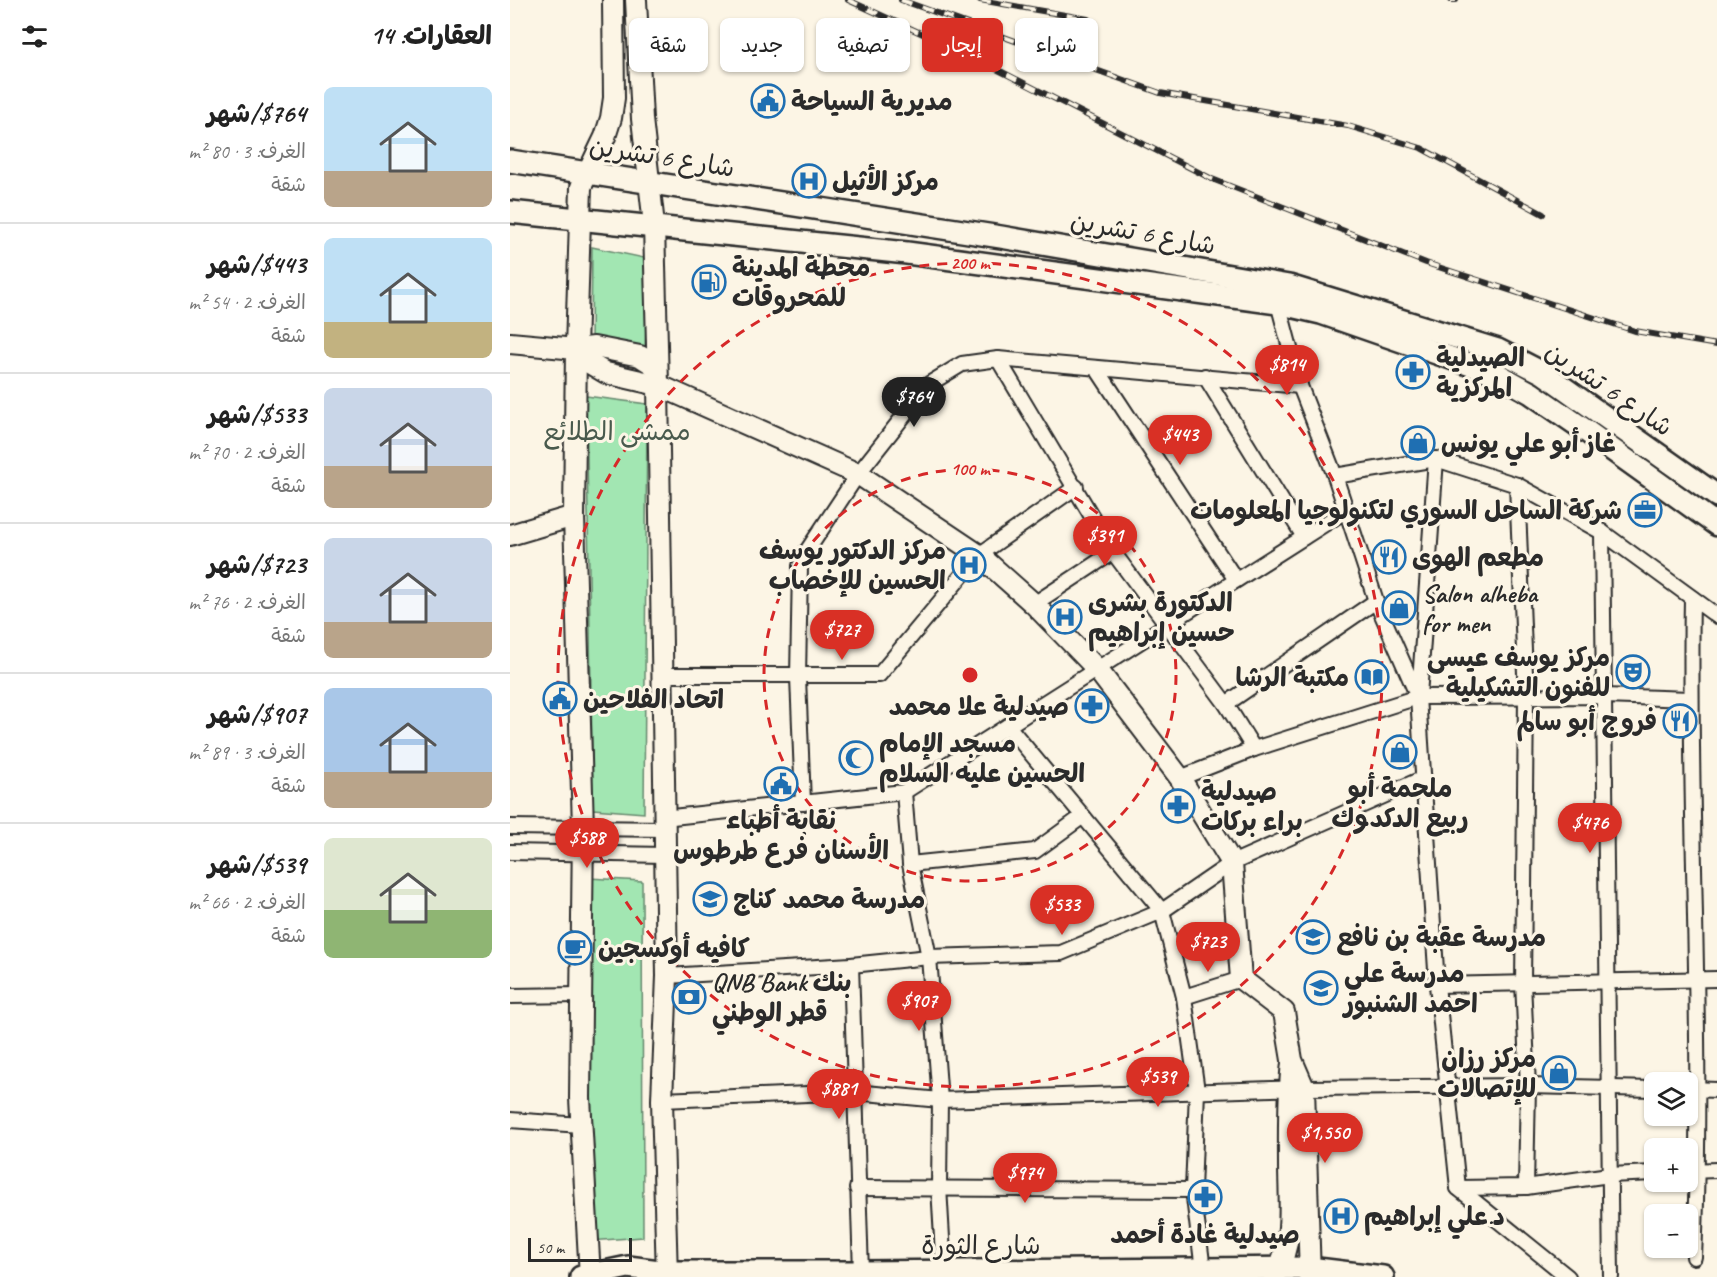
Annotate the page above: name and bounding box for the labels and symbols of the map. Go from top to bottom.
public building icon: مديرية السياحة [750,83,786,119]
place label: مديرية السياحة [791,85,953,118]
street label: شارع 6 تشرين [587,129,737,186]
hospital icon: مركز الأثيل [791,163,827,199]
place label: مركز الأثيل [832,163,939,198]
street label: شارع 6 تشرين [1068,204,1218,263]
place label: محطة المدينة للمحروقات [732,251,870,315]
text: 200 m [951,252,991,274]
fuel station icon: محطة المدينة للمحروقات [691,264,727,300]
street label: شارع 6 تشرين [1538,334,1679,445]
place label: الصيدلية المركزية [1436,341,1525,404]
pin: $814 [1251,345,1323,396]
pharmacy icon: الصيدلية المركزية [1395,354,1431,390]
pin: $764 [878,377,950,428]
park label: ممشى الطلائع [543,415,691,450]
pin: $443 [1144,415,1216,466]
shop icon: غاز أبو علي يونس [1400,425,1436,461]
place label: غاز أبو علي يونس [1441,427,1616,467]
text: 100 m [951,458,991,480]
office icon: شركة الساحل السوري لتكنولوجيا المعلومات [1627,492,1663,528]
place label: شركة الساحل السوري لتكنولوجيا المعلومات [1190,494,1622,529]
pin: $391 [1069,516,1141,567]
place label: مركز الدكتور يوسف الحسين للإخصاب [759,534,946,598]
restaurant icon: مطعم الهوى [1371,539,1407,575]
place label: مطعم الهوى [1412,541,1544,577]
hospital icon: مركز الدكتور يوسف الحسين للإخصاب [951,547,987,583]
place label: Salon alheba for men [1422,577,1540,640]
place label: الدكتورة بشرى حسين إبراهيم [1088,586,1235,652]
shop icon: Salon alheba for men [1381,590,1417,626]
hospital icon: الدكتورة بشرى حسين إبراهيم [1047,599,1083,635]
pin: $727 [806,610,878,661]
place label: مركز يوسف عيسى للفنون التشكيلية [1427,641,1610,704]
theatre icon: مركز يوسف عيسى للفنون التشكيلية [1615,654,1651,690]
library icon: مكتبة الرشا [1354,659,1390,695]
place label: مكتبة الرشا [1236,661,1349,694]
centre of rings [960,665,980,685]
public building icon: اتحاد الفلاحين [542,681,578,717]
place label: اتحاد الفلاحين [583,683,724,716]
pharmacy icon: صيدلية علا محمد [1074,688,1110,724]
place label: صيدلية علا محمد [889,690,1069,723]
restaurant icon: فروج أبو سالم [1662,703,1698,739]
place label: فروج أبو سالم [1516,705,1657,742]
place label: مسجد الإمام الحسين عليه السلام [879,727,1085,793]
shop icon: ملحمة أبو ربيع الدكدوك [1382,734,1418,770]
mosque icon: مسجد الإمام الحسين عليه السلام [838,740,874,776]
public building icon: نقابة أطباء الأسنان فرع طرطوس [763,766,799,802]
place label: ملحمة أبو ربيع الدكدوك [1332,772,1468,837]
place label: صيدلية براء بركات [1201,775,1303,838]
pharmacy icon: صيدلية براء بركات [1160,788,1196,824]
pin: $476 [1554,803,1626,854]
place label: نقابة أطباء الأسنان فرع طرطوس [673,804,889,868]
pin: $588 [551,818,623,869]
school or university icon: مدرسة محمد كناج [692,881,728,917]
place label: مدرسة محمد كناج [733,883,925,916]
pin: $533 [1026,885,1098,936]
school or university icon: مدرسة عقبة بن نافع [1295,919,1331,955]
place label: مدرسة عقبة بن نافع [1336,921,1546,956]
pin: $723 [1172,922,1244,973]
cafe icon: كافيه أوكسجين [557,930,593,966]
place label: كافيه أوكسجين [598,932,750,965]
place label: مدرسة علي احمد الشنبور [1342,957,1478,1020]
place label: QNB Bank بنك قطر الوطني [712,966,852,1036]
school or university icon: مدرسة علي احمد الشنبور [1303,970,1339,1006]
bank icon: QNB Bank بنك قطر الوطني [671,979,707,1015]
pin: $907 [883,981,955,1032]
place label: مركز رزان للإتصالات [1438,1042,1536,1106]
shop icon: مركز رزان للإتصالات [1541,1055,1577,1091]
pin: $539 [1122,1057,1194,1108]
pin: $881 [803,1069,875,1120]
pin: $1,550 [1276,1113,1374,1164]
pin: $974 [989,1153,1061,1204]
pharmacy icon: صيدلية غادة أحمد [1187,1179,1223,1215]
hospital icon: د.علي إبراهيم [1323,1198,1359,1234]
place label: د.علي إبراهيم [1364,1200,1505,1240]
place label: صيدلية غادة أحمد [1110,1218,1300,1251]
street label: شارع الثورة [921,1229,1041,1263]
scale bar [528,1235,632,1262]

